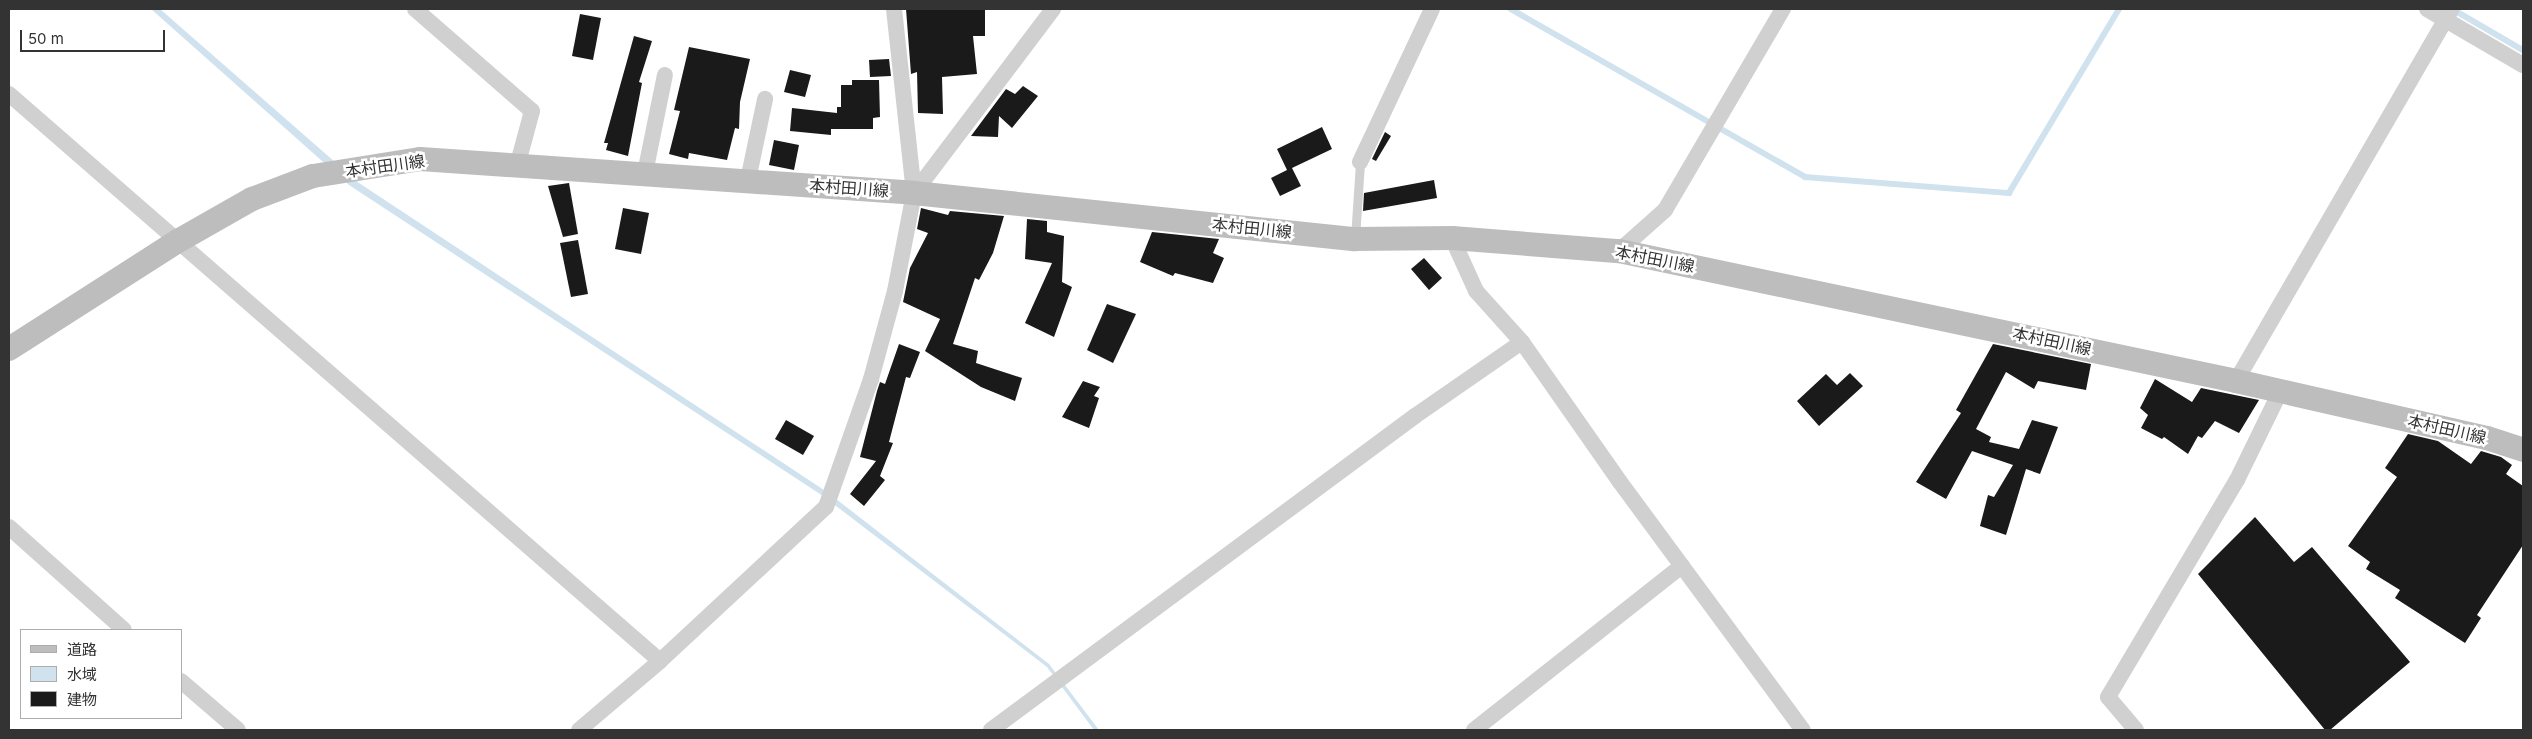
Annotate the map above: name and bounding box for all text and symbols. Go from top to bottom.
scale bar [22,20,168,52]
text: 50 m [28,29,64,48]
street label: 本村田川線 [344,151,426,181]
street label: 本村田川線 [808,176,890,200]
street label: 本村田川線 [1211,214,1293,242]
street label: 本村田川線 [1614,242,1696,276]
street label: 本村田川線 [2011,323,2093,359]
street label: 本村田川線 [2406,411,2488,447]
legend [20,629,182,719]
text: 道路 [67,640,97,659]
text: 水域 [67,665,97,684]
text: 建物 [67,690,97,709]

